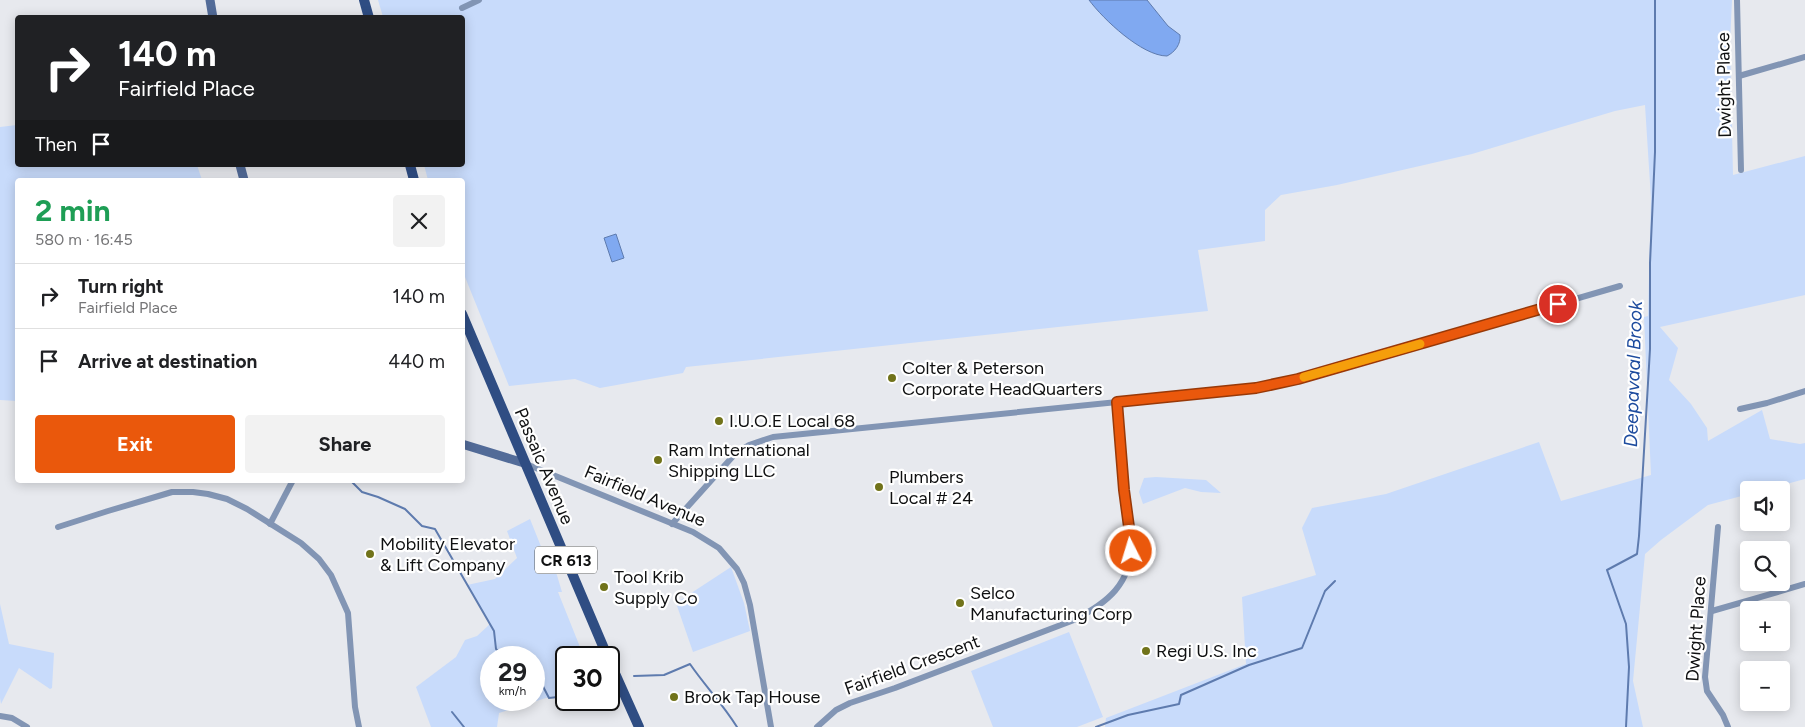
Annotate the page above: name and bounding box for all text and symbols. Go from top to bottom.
street label: Dwight Place [1712,32,1736,138]
text: 140 m [118,33,216,75]
icon: right [35,35,100,100]
text: Fairfield Place [118,75,255,102]
icon: arrive [87,130,115,158]
text: Then [35,133,77,156]
text: 2 min [35,192,111,229]
button: close [393,195,445,247]
text: 580 m · 16:45 [35,230,133,249]
text: Turn right [78,275,164,298]
icon: right [35,282,63,310]
pin [1537,283,1579,325]
text: 140 m [392,285,445,308]
icon: arrive [1544,290,1572,318]
text: Fairfield Place [78,298,177,317]
water label: Deepavaal Brook [1619,300,1647,448]
icon: arrive [35,347,63,375]
text: Arrive at destination [78,350,257,373]
text: 440 m [388,350,445,373]
place label: Colter & Peterson Corporate HeadQuarters [902,357,1102,400]
marker: Colter & Peterson Corporate HeadQuarters [886,372,898,384]
street label: Passaic Avenue [510,404,579,528]
place label: I.U.O.E Local 68 [729,410,855,432]
button: Exit [35,415,235,473]
button: Share [245,415,445,473]
marker: I.U.O.E Local 68 [713,415,725,427]
place label: Ram International Shipping LLC [668,439,810,482]
marker: Ram International Shipping LLC [652,454,664,466]
street label: Fairfield Avenue [581,461,709,532]
place label: Plumbers Local # 24 [889,466,973,509]
marker: Plumbers Local # 24 [873,481,885,493]
map controls [1740,481,1790,711]
button: sound [1740,481,1790,531]
position arrow [1104,524,1156,576]
place label: Mobility Elevator & Lift Company [380,533,515,576]
button: search [1740,541,1790,591]
road number: CR 613 [535,546,597,574]
marker: Mobility Elevator & Lift Company [364,548,376,560]
place label: Tool Krib Supply Co [614,566,698,609]
street label: Dwight Place [1681,575,1711,682]
marker: Tool Krib Supply Co [598,581,610,593]
place label: Selco Manufacturing Corp [970,582,1132,625]
marker: Selco Manufacturing Corp [954,597,966,609]
button: + [1740,601,1790,651]
street label: Fairfield Crescent [841,630,983,700]
place label: Regi U.S. Inc [1156,640,1257,662]
marker: Regi U.S. Inc [1140,645,1152,657]
speed limit sign: 30 [555,646,620,711]
text: 29 [498,657,527,687]
button: − [1740,661,1790,711]
text: km/h [499,684,526,698]
place label: Brook Tap House [684,686,821,708]
marker: Brook Tap House [668,691,680,703]

